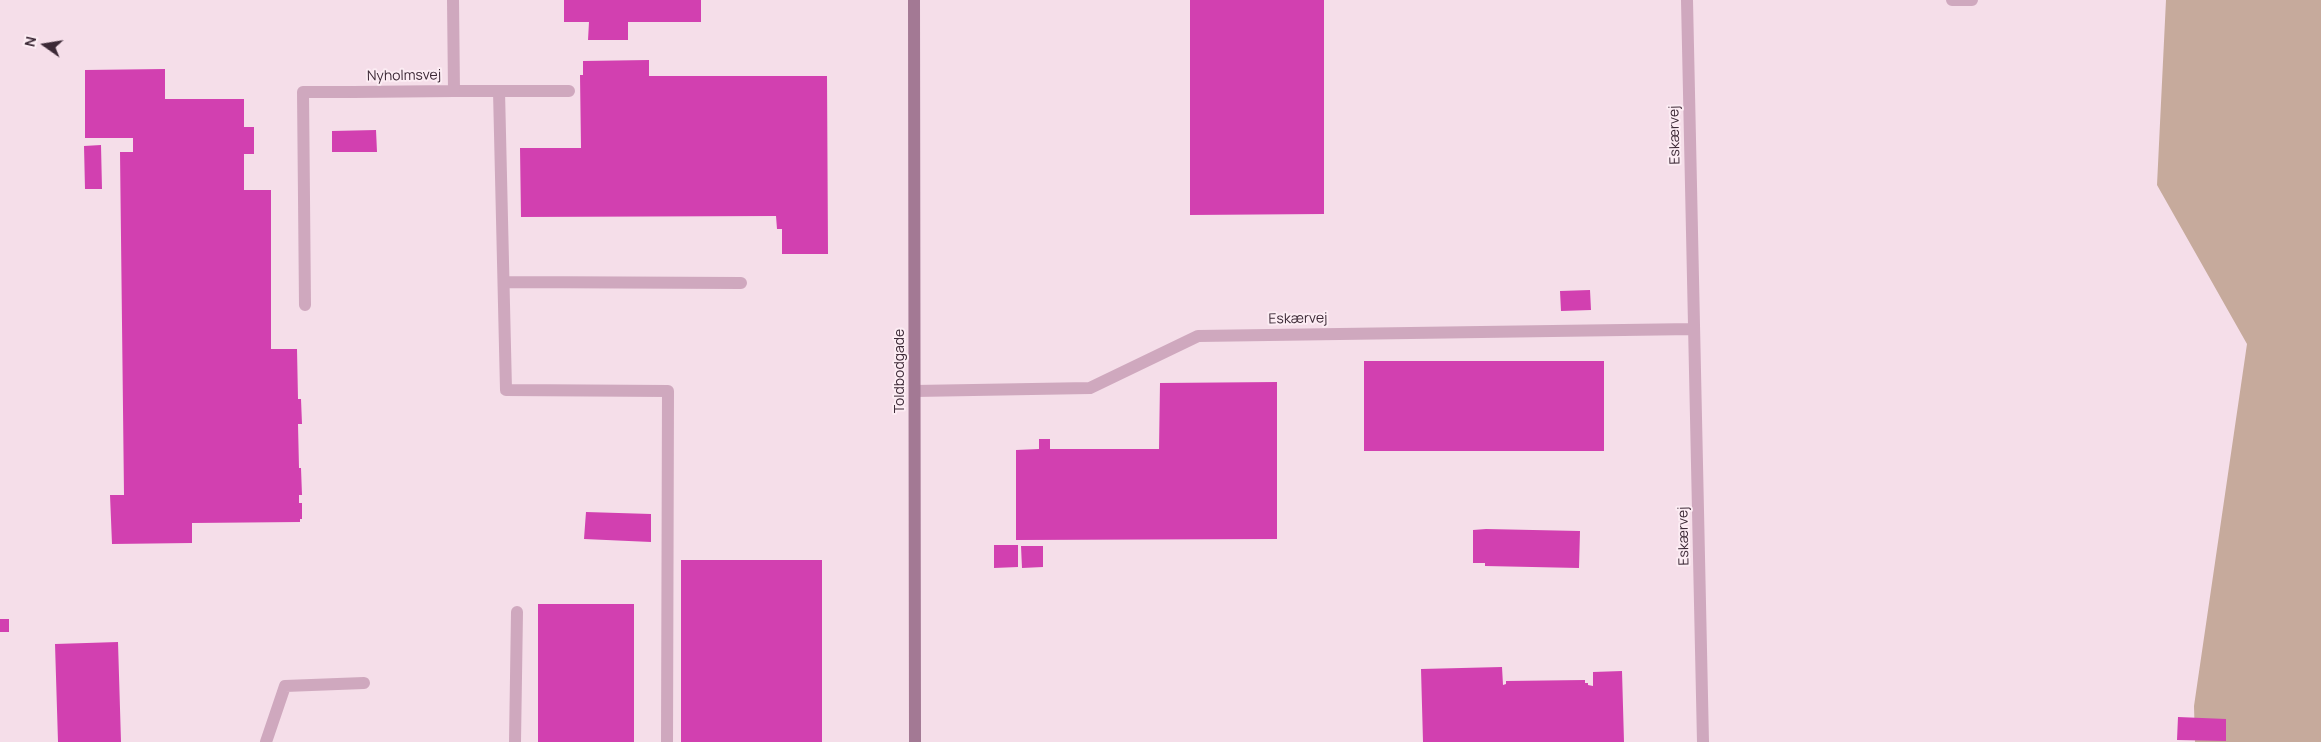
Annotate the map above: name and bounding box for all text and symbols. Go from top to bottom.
north arrow [20,20,70,70]
text: N [20,34,40,49]
street label: Nyholmsvej [367,67,441,85]
street label: Eskærvej [1666,105,1684,165]
street label: Eskærvej [1268,310,1328,328]
street label: Toldbodgade [892,329,908,413]
street label: Eskærvej [1675,506,1693,566]

